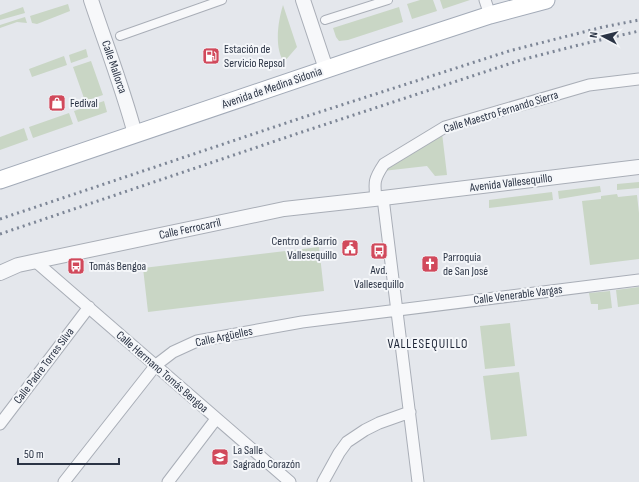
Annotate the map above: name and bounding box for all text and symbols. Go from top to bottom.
north arrow [583,16,623,56]
text: N [587,31,600,39]
street label: Calle Mallorca [98,38,130,96]
place label: Estación de Servicio Repsol [224,42,285,71]
fuel station icon: Estación de Servicio Repsol [201,46,221,66]
street label: Avenida de Medina Sidonia [219,64,325,113]
street label: Calle Maestro Fernando Sierra [442,87,560,137]
shop icon: Fedival [47,93,67,113]
place label: Fedival [70,96,98,111]
street label: Avenida Vallesequillo [468,170,553,196]
street label: Calle Ferrocarril [158,215,222,243]
place label: Centro de Barrio Vallesequillo [272,234,337,263]
public building icon: Centro de Barrio Vallesequillo [340,238,360,258]
bus stop icon: Avd. Vallesequillo [369,241,389,261]
place label: Parroquia de San José [443,250,488,279]
church icon: Parroquia de San José [420,254,440,274]
bus stop icon: Tomás Bengoa [66,256,86,276]
place label: Tomás Bengoa [89,259,147,274]
place label: Avd. Vallesequillo [354,263,404,292]
street label: Calle Venerable Vargas [473,282,563,308]
street label: Calle Argüelles [194,324,254,350]
street label: Calle Padre Torres Silva [10,325,78,407]
street label: Calle Hermano Tomás Bengoa [113,328,211,416]
district label: VALLESEQUILLO [387,336,469,352]
scale bar [18,440,119,466]
place label: La Salle Sagrado Corazón [233,443,300,472]
text: 50 m [24,447,44,462]
school or university icon: La Salle Sagrado Corazón [210,447,230,467]

